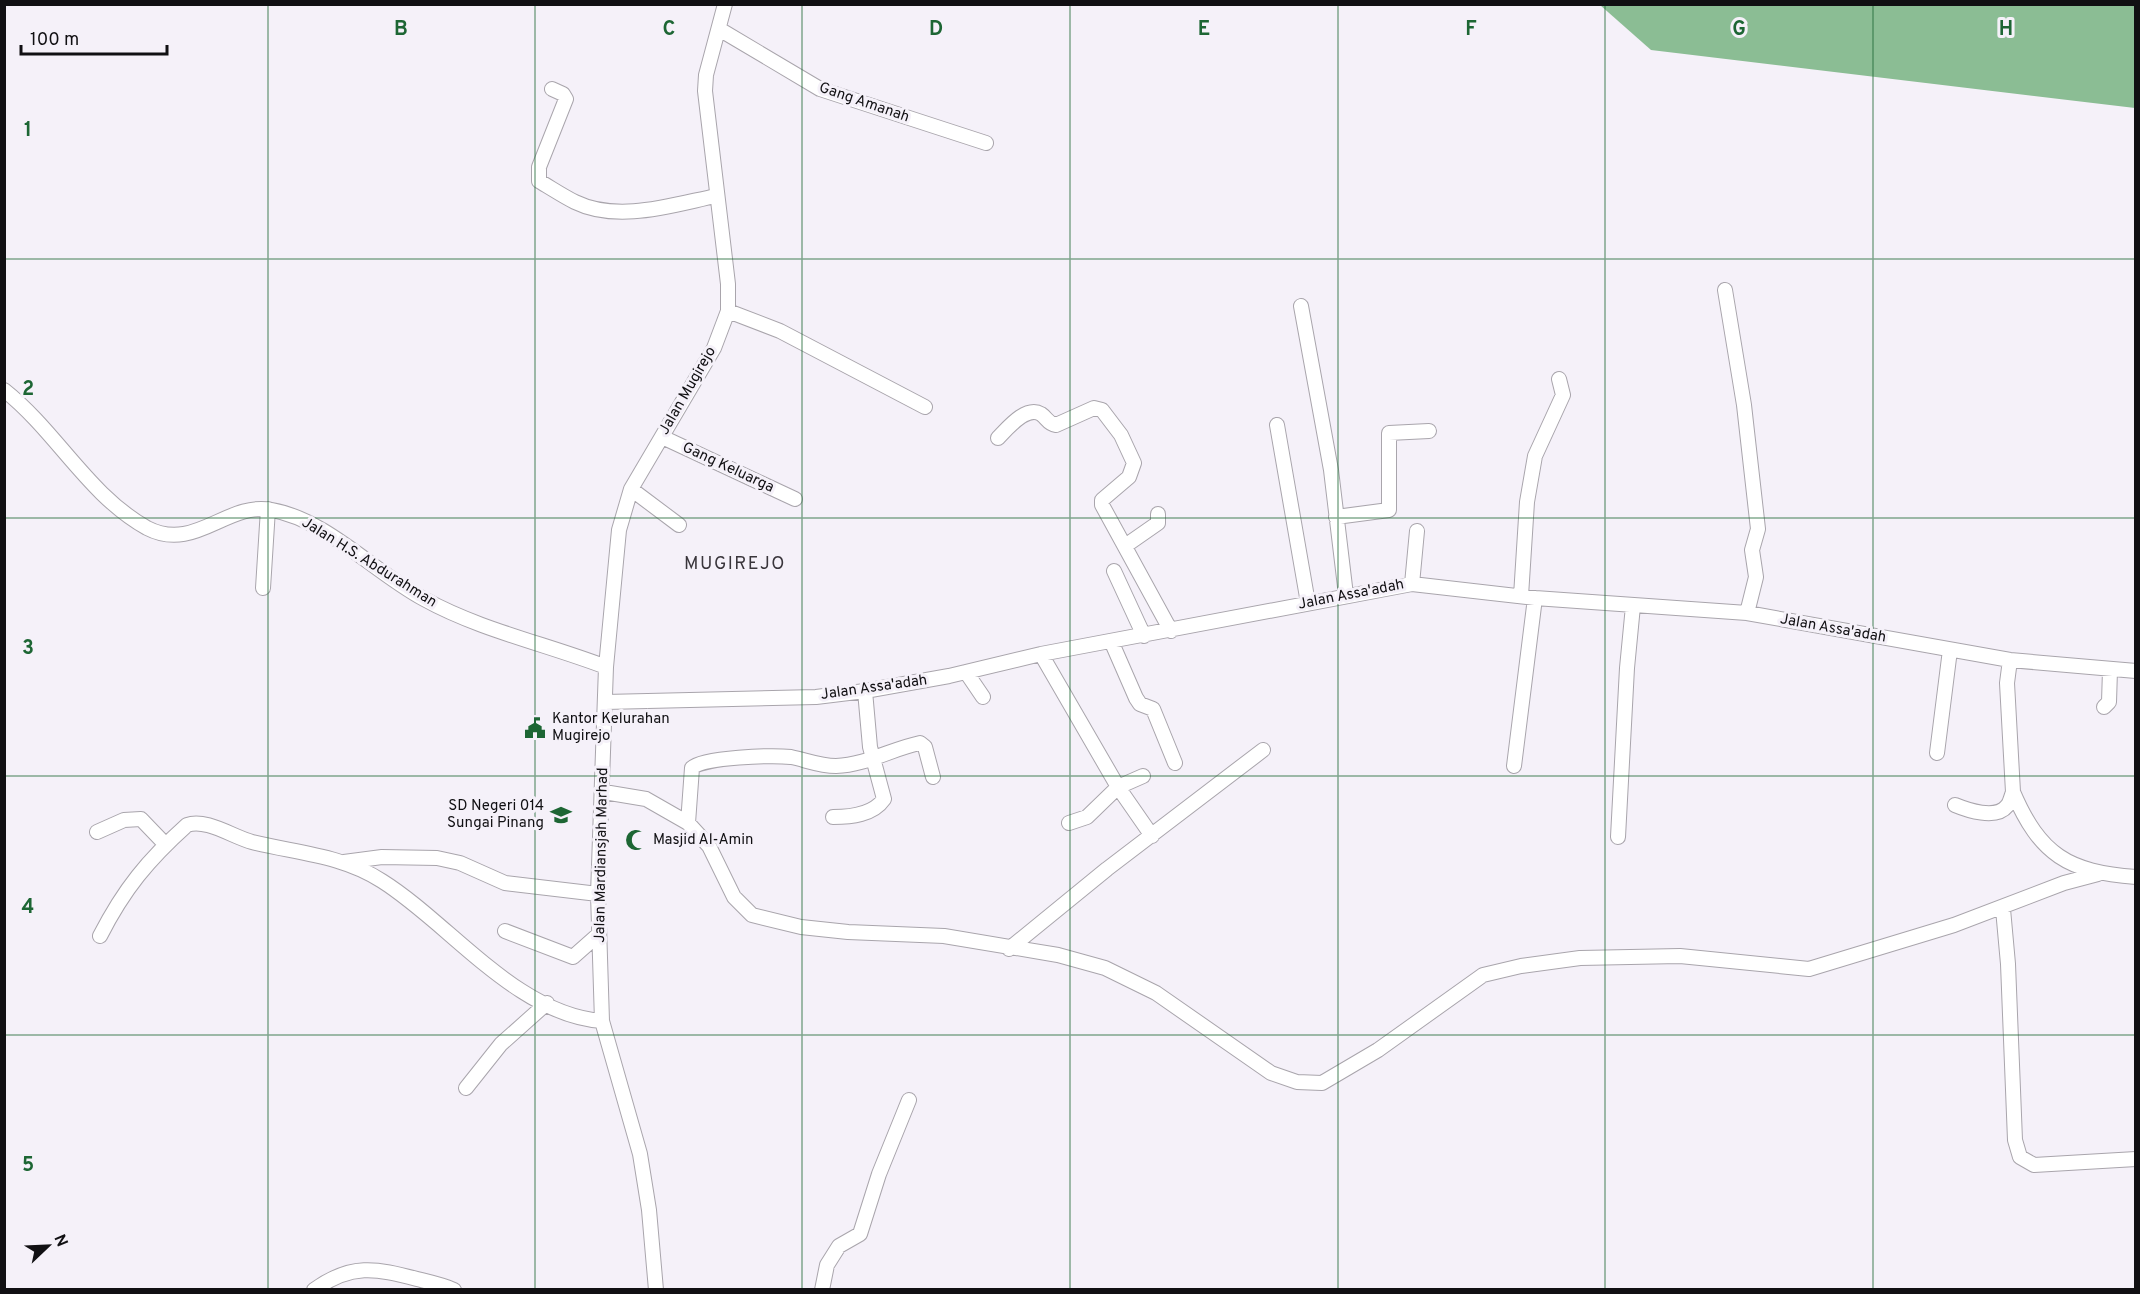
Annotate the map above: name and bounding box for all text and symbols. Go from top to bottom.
text: B [394,17,408,43]
text: C [663,17,675,43]
text: D [929,17,943,43]
text: E [1198,17,1210,43]
text: F [1465,17,1477,43]
text: G [1732,17,1746,43]
text: H [1999,17,2013,43]
scale bar [21,18,166,56]
text: 100 m [30,29,79,52]
street label: Gang Amanah [816,79,912,127]
text: 1 [24,118,32,144]
street label: Jalan Mugirejo [655,344,721,438]
text: 2 [22,377,34,403]
street label: Gang Keluarga [679,438,777,498]
street label: Jalan H.S. Abdurahman [298,514,440,612]
district label: MUGIREJO [684,553,786,576]
street label: Jalan Assa'adah [1296,575,1406,615]
street label: Jalan Assa'adah [1778,610,1888,648]
text: 3 [22,636,34,662]
street label: Jalan Assa'adah [819,671,929,705]
place label: Kantor Kelurahan Mugirejo [552,710,670,746]
public building icon: Kantor Kelurahan Mugirejo [523,716,547,740]
street label: Jalan Mardiansjah Marhad [591,767,613,943]
place label: SD Negeri 014 Sungai Pinang [447,797,544,833]
school or university icon: SD Negeri 014 Sungai Pinang [549,803,573,827]
mosque icon: Masjid Al-Amin [624,828,648,852]
place label: Masjid Al-Amin [653,831,754,850]
text: 4 [22,895,34,921]
text: 5 [22,1153,34,1179]
north arrow [18,1216,78,1276]
text: N [49,1232,71,1250]

